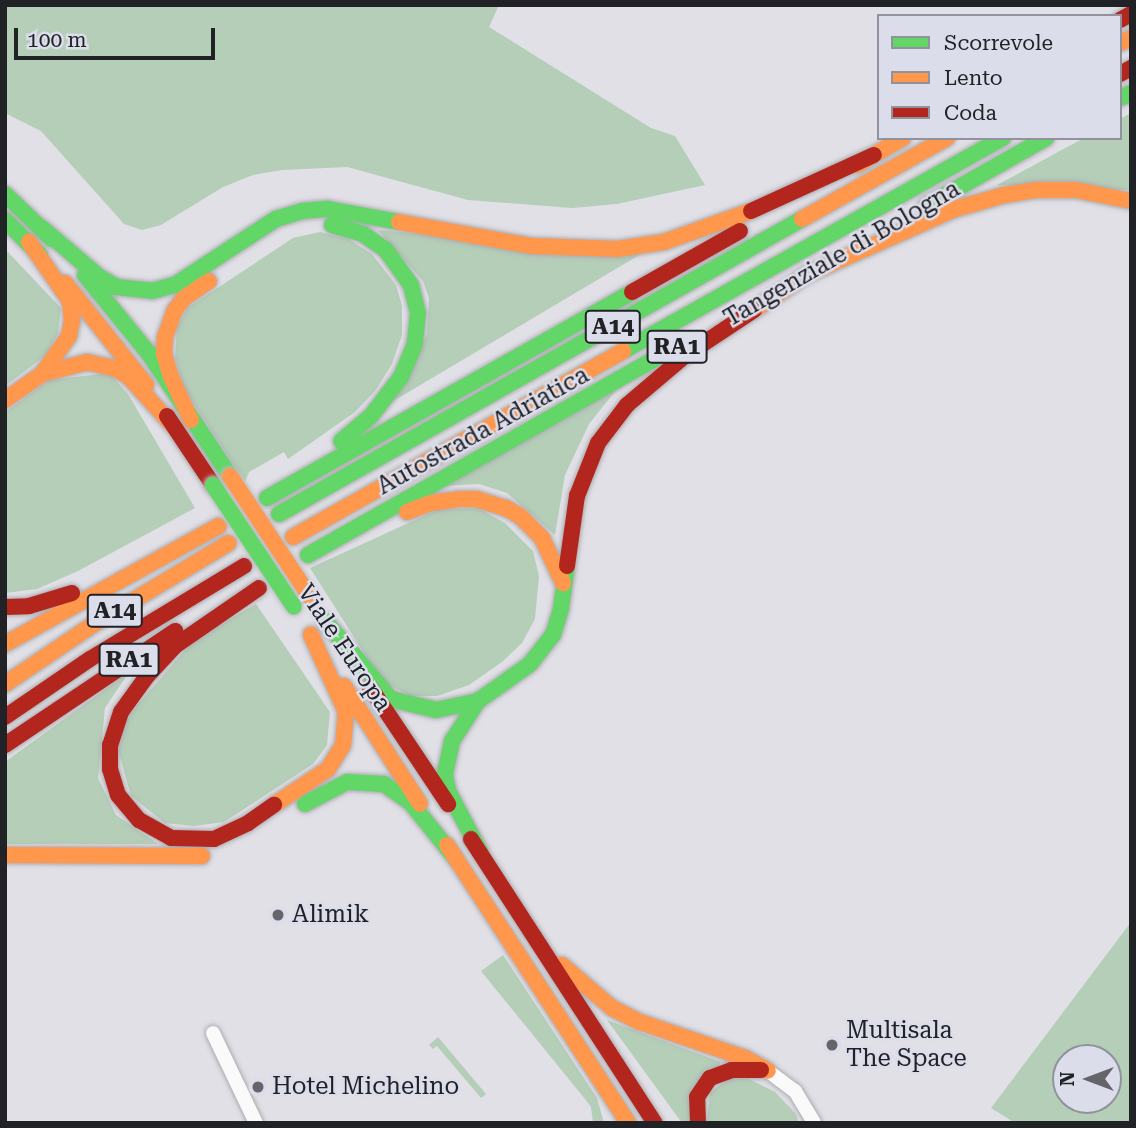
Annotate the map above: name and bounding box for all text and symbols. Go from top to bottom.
scale bar [18,14,219,58]
legend [877,14,1122,140]
text: 100 m [27,28,87,52]
text: Scorrevole [944,31,1053,55]
text: Lento [944,66,1003,90]
text: Coda [944,101,997,125]
street label: Tangenziale di Bologna [719,175,965,333]
road number: A14 [583,308,643,346]
road number: RA1 [646,328,708,366]
street label: Autostrada Adriatica [372,361,594,501]
street label: Viale Europa [291,579,397,717]
road number: A14 [85,592,145,631]
road number: RA1 [97,640,160,680]
place label: Alimik [292,901,369,929]
marker: Alimik [270,907,286,923]
place label: Multisala The Space [846,1017,967,1073]
marker: Multisala The Space [824,1037,840,1053]
north arrow [1052,1044,1122,1114]
text: N [1056,1072,1079,1086]
place label: Hotel Michelino [272,1073,459,1101]
marker: Hotel Michelino [250,1079,266,1095]

